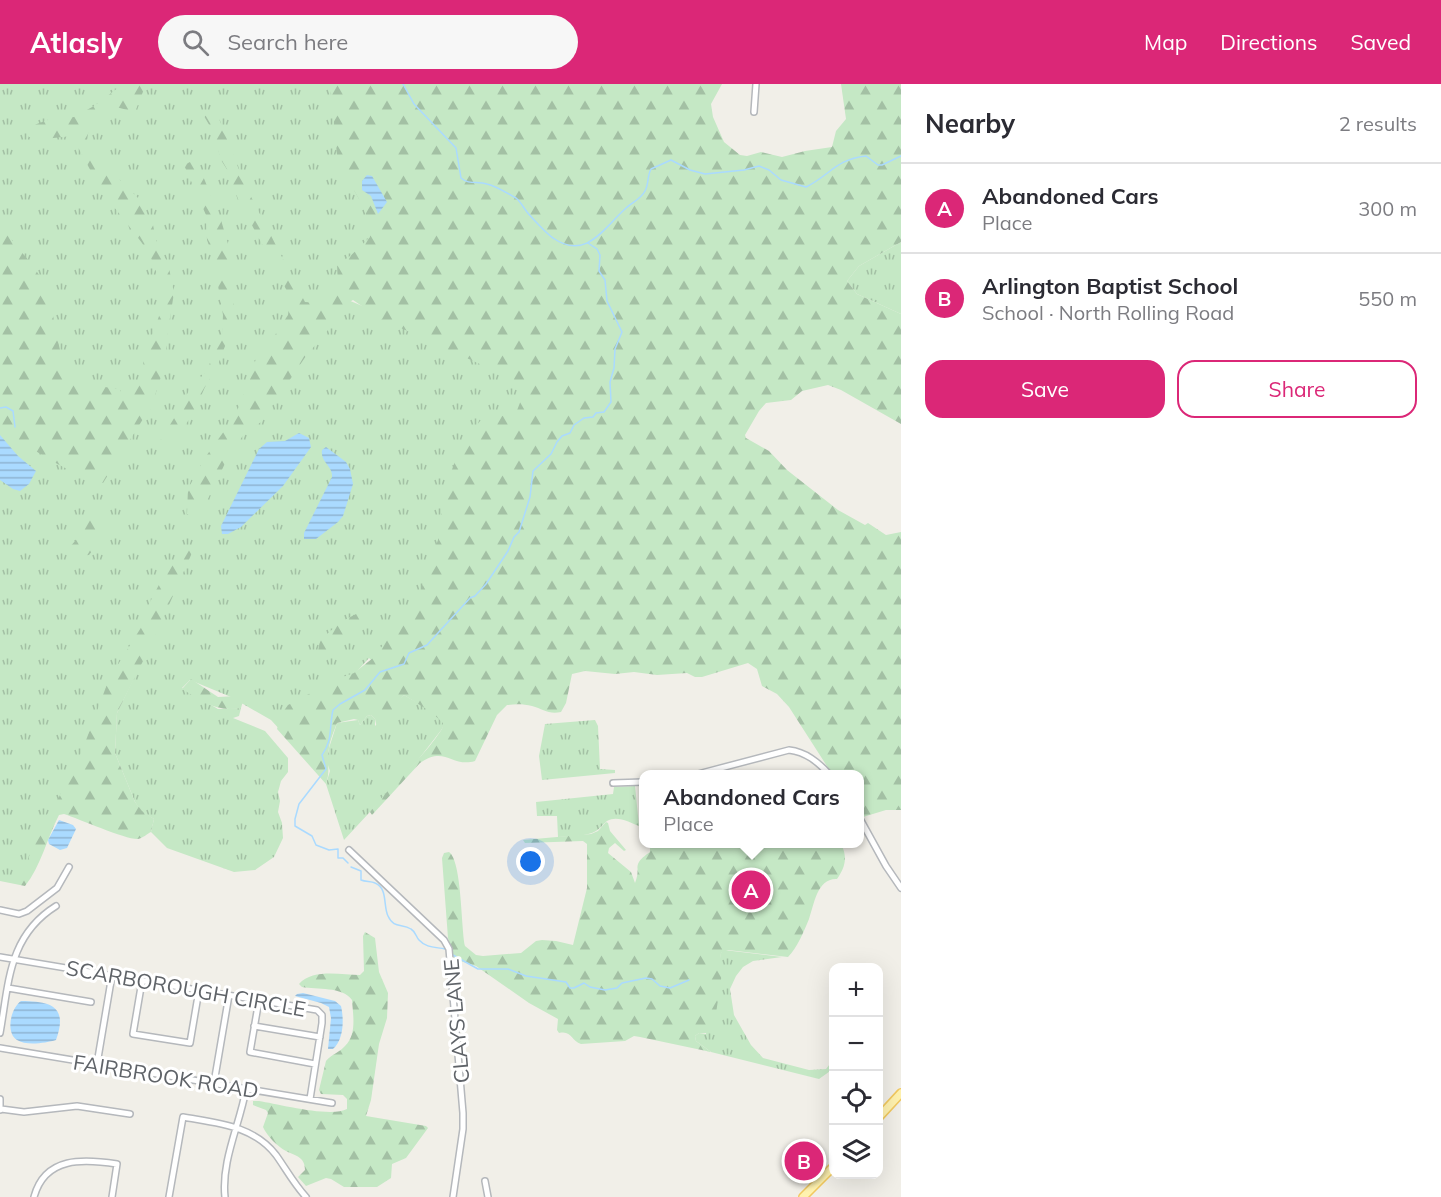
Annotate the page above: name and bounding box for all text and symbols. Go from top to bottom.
search box [158,15,578,69]
text: Atlasly [30,25,122,60]
icon: search [179,26,212,59]
text: Search here [227,28,348,56]
text: Map [1144,29,1187,55]
text: Directions [1220,29,1317,55]
text: Saved [1350,29,1411,55]
text: Nearby [925,107,1015,140]
text: 2 results [1339,111,1417,136]
text: Abandoned Cars [982,182,1159,210]
text: A [937,196,952,221]
text: 300 m [1358,196,1417,221]
text: Place [982,210,1032,235]
text: Arlington Baptist School [982,272,1238,300]
text: B [938,286,951,311]
text: 550 m [1358,286,1417,311]
text: School · North Rolling Road [982,300,1234,325]
button: Save [925,360,1165,418]
button: Share [1177,360,1417,418]
popup [639,770,864,848]
text: Abandoned Cars [663,783,840,811]
text: Place [663,811,714,836]
your location [516,847,545,876]
pin: A [732,868,771,912]
street label: SCARBOROUGH CIRCLE [64,954,308,1022]
street label: CLAYS LANE [438,958,474,1084]
map controls [829,963,883,1179]
button: + [829,963,883,1017]
button: − [829,1017,883,1071]
street label: FAIRBROOK ROAD [71,1048,261,1104]
button: locate [829,1071,883,1125]
button: layers [829,1125,883,1179]
pin: B [784,1138,824,1184]

